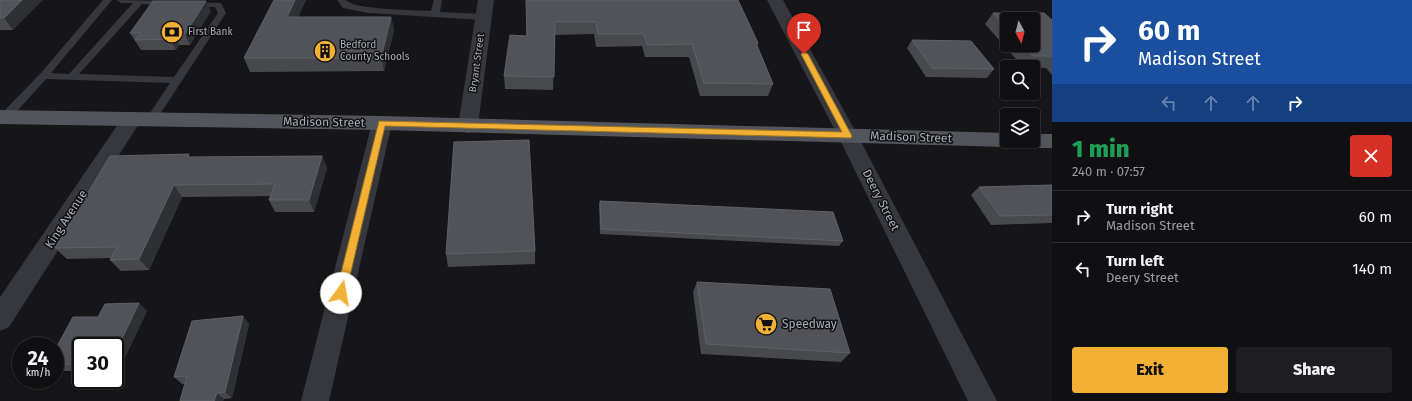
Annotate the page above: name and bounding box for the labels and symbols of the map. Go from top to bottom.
north arrow [1000,12,1040,52]
pin [787,13,821,54]
bank icon: First Bank [159,19,185,45]
place label: First Bank [188,26,233,38]
street label: Bryant Street [467,32,487,93]
building icon: Bedford County Schools [312,38,338,64]
place label: Bedford County Schools [340,39,410,63]
street label: Madison Street [283,114,366,130]
street label: Madison Street [870,129,953,145]
street label: Deery Street [860,167,903,234]
street label: King Avenue [42,187,90,251]
position arrow [320,272,362,314]
supermarket icon: Speedway [753,311,779,337]
place label: Speedway [782,317,837,331]
speed limit sign: 30 [72,337,124,389]

